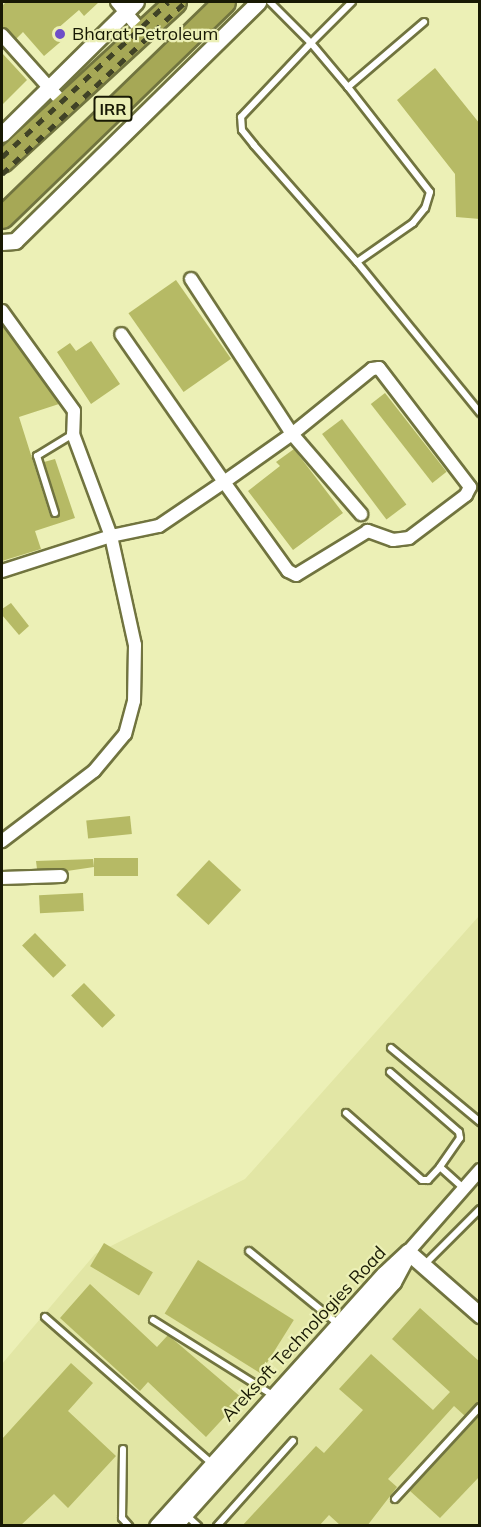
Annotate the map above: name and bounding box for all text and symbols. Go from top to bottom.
place label: Bharat Petroleum [72,23,218,45]
marker: Bharat Petroleum [53,27,67,41]
road number: IRR [92,96,134,122]
street label: Areksoft Technologies Road [217,1242,391,1426]

